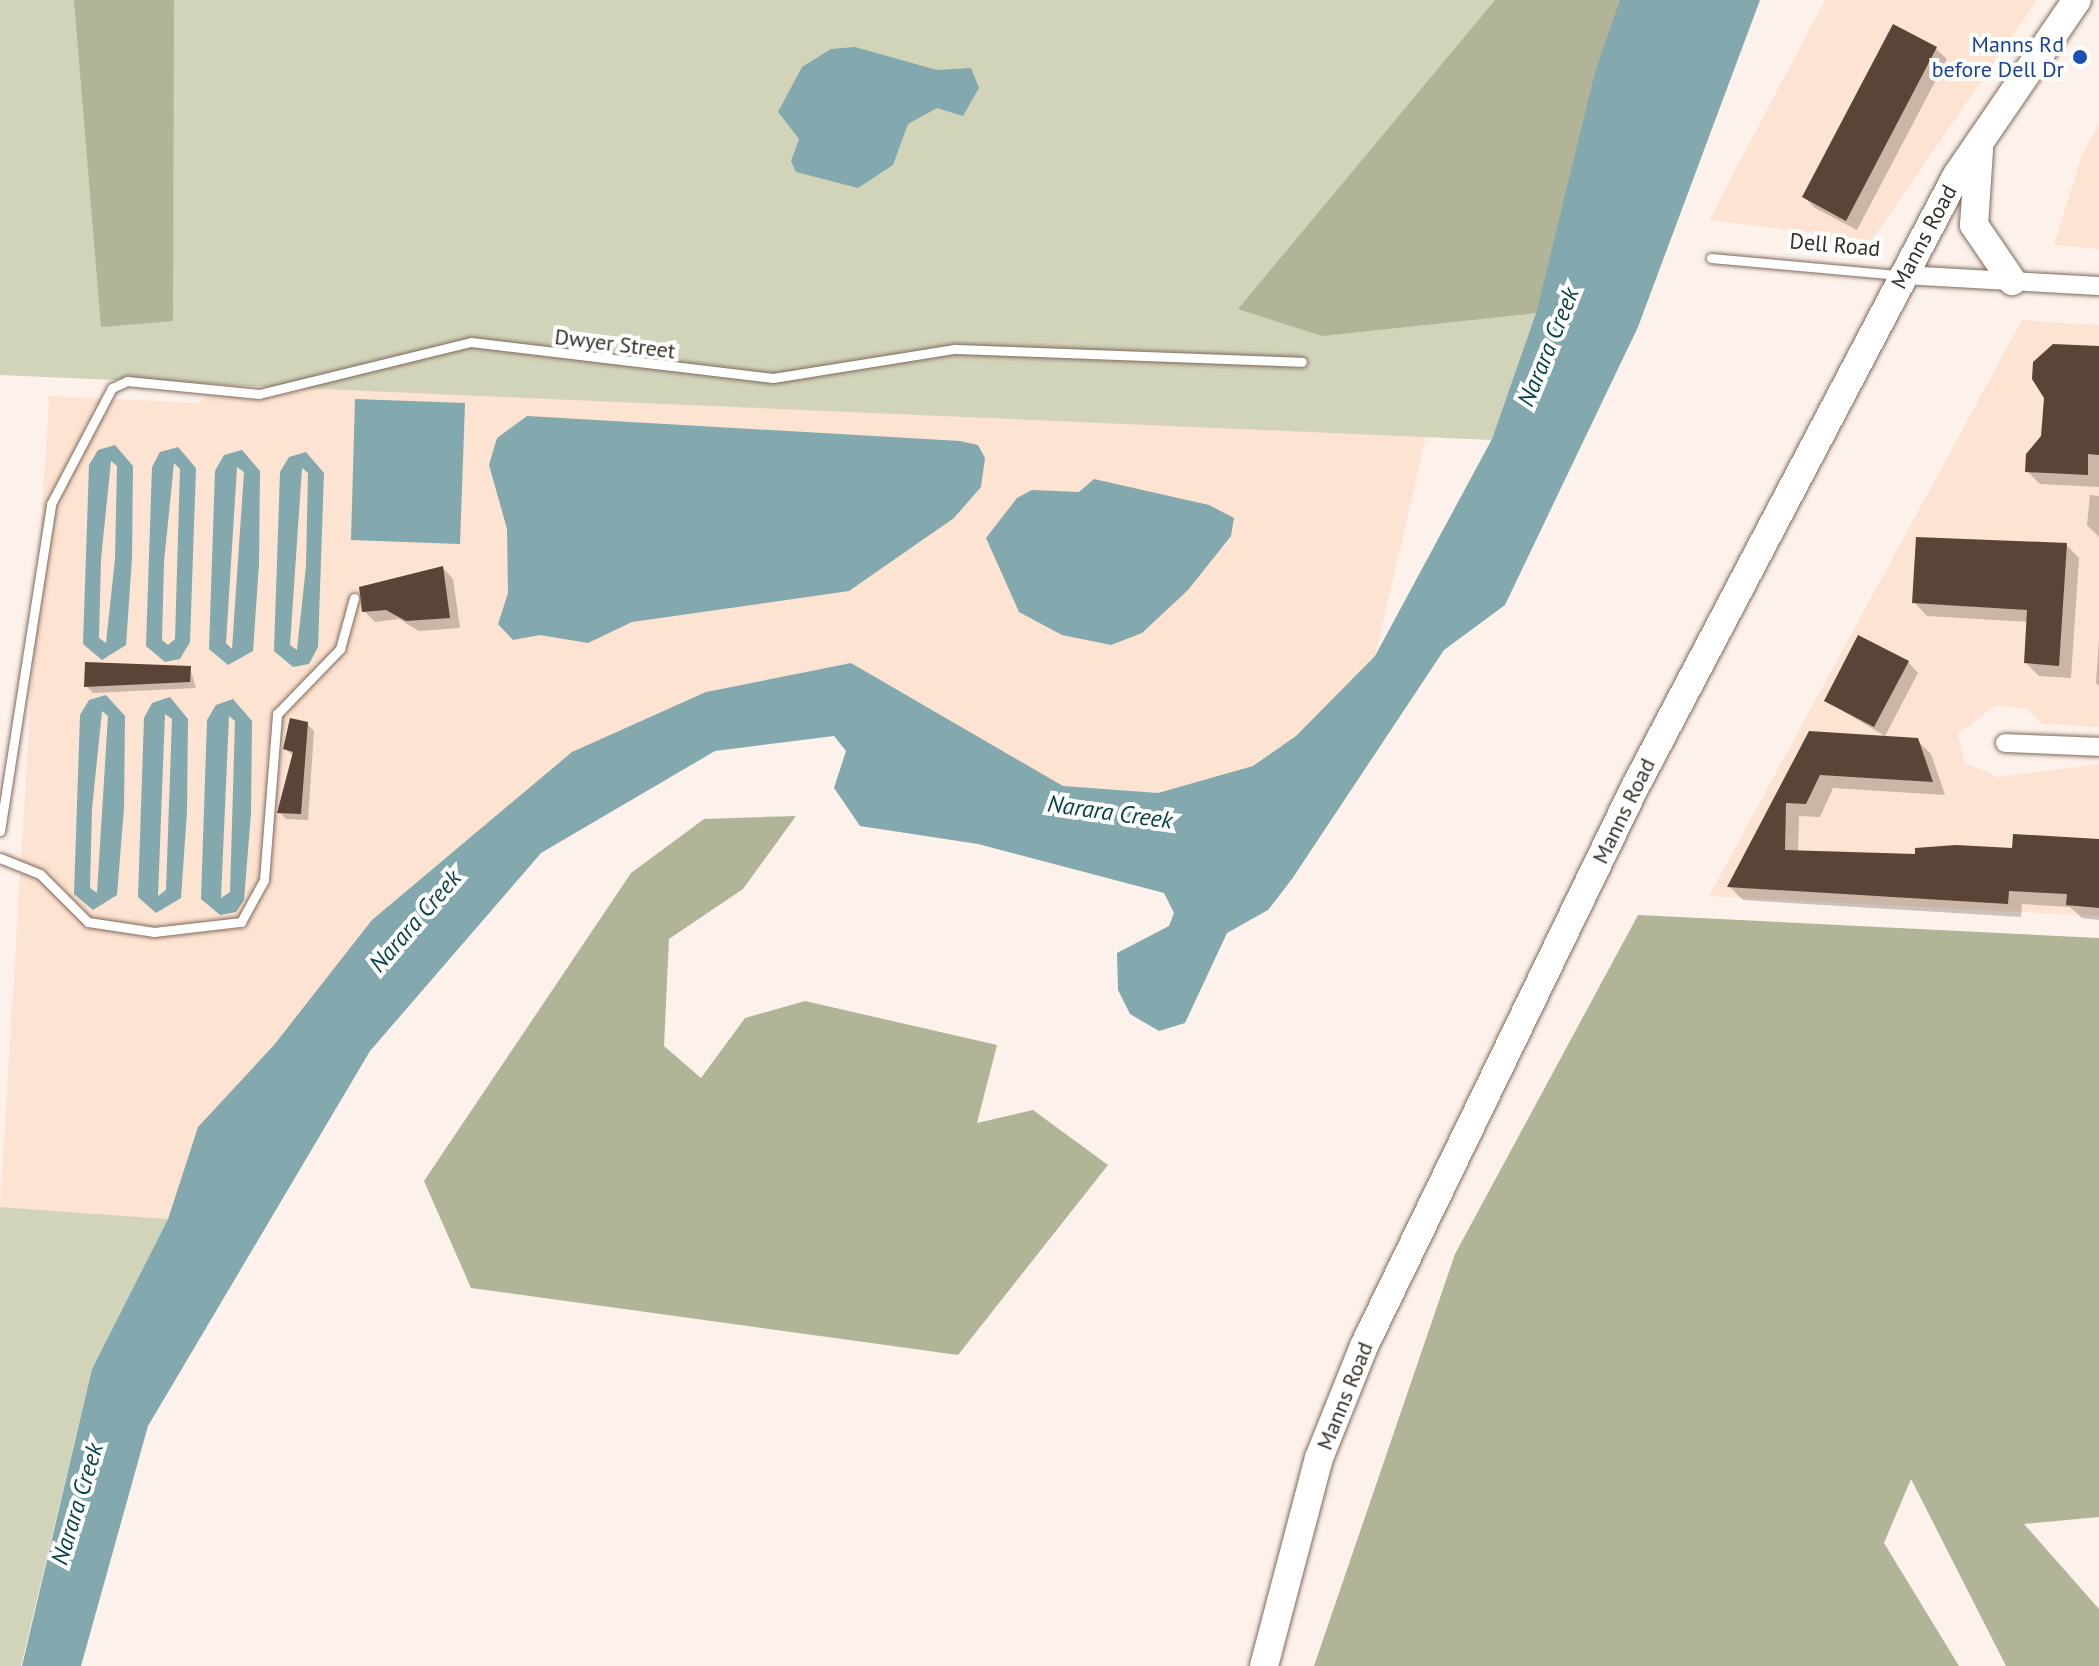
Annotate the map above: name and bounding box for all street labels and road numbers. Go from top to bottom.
street label: Manns Road [1886,180,1962,294]
street label: Dell Road [1789,228,1881,262]
street label: Dwyer Street [553,323,677,365]
street label: Manns Road [1587,754,1661,868]
street label: Manns Road [1311,1338,1379,1454]

